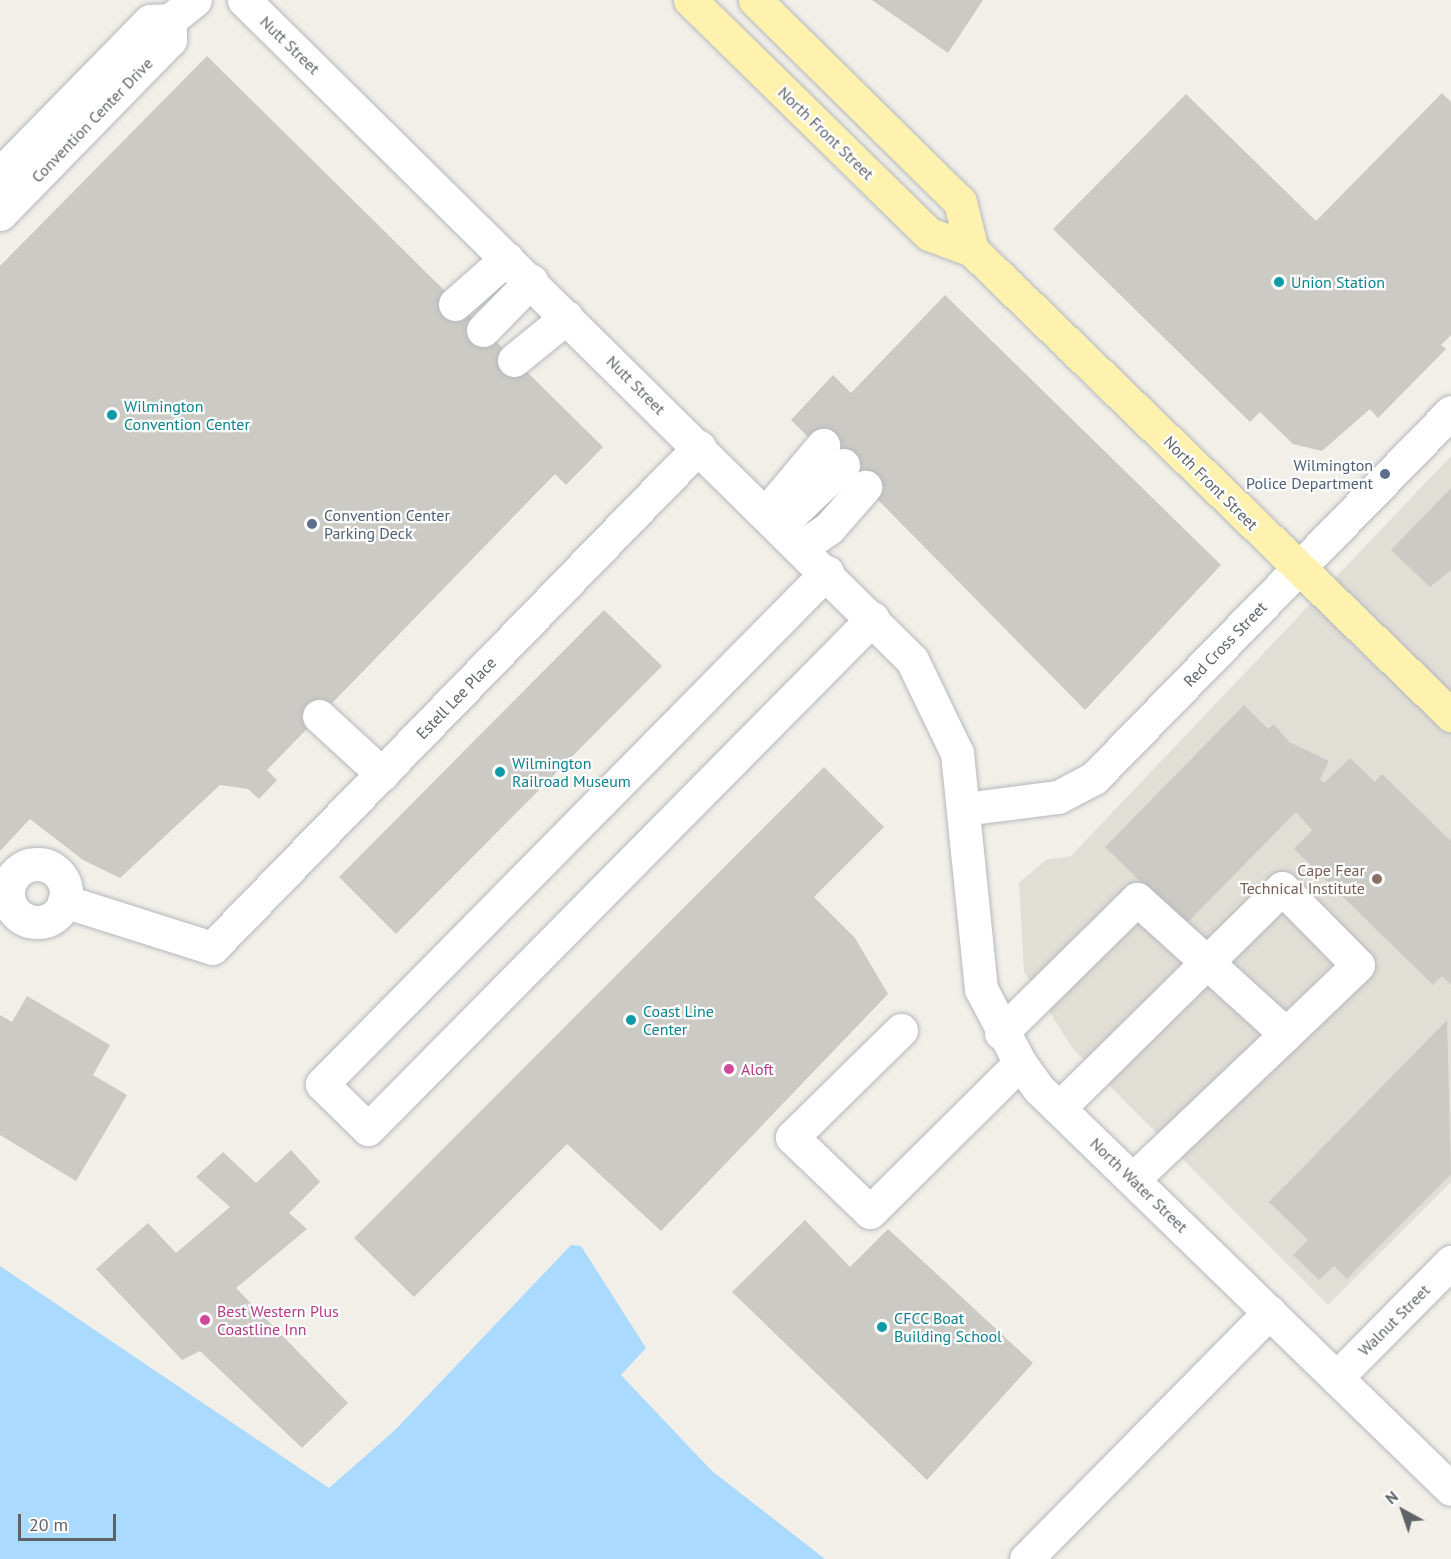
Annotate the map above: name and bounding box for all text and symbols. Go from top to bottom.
street label: Nutt Street [256,12,324,78]
street label: Convention Center Drive [27,54,157,186]
street label: North Front Street [774,83,878,183]
place label: Union Station [1291,272,1385,292]
marker: Union Station [1272,275,1286,289]
street label: Nutt Street [603,352,669,418]
place label: Wilmington Convention Center [124,396,250,434]
marker: Wilmington Convention Center [105,408,119,422]
street label: North Front Street [1160,432,1262,534]
place label: Wilmington Police Department [1246,455,1373,493]
marker: Wilmington Police Department [1378,467,1392,481]
place label: Convention Center Parking Deck [324,505,450,543]
marker: Convention Center Parking Deck [305,517,319,531]
street label: Red Cross Street [1179,597,1271,691]
street label: Estell Lee Place [412,653,500,743]
place label: Wilmington Railroad Museum [512,753,631,791]
marker: Wilmington Railroad Museum [493,765,507,779]
place label: Cape Fear Technical Institute [1240,860,1365,898]
marker: Cape Fear Technical Institute [1370,872,1384,886]
place label: Coast Line Center [643,1001,714,1039]
marker: Coast Line Center [624,1013,638,1027]
place label: Aloft [741,1059,774,1079]
marker: Aloft [722,1062,736,1076]
street label: North Water Street [1086,1134,1192,1236]
street label: Walnut Street [1354,1280,1434,1360]
place label: Best Western Plus Coastline Inn [217,1301,339,1339]
place label: CFCC Boat Building School [894,1308,1002,1346]
marker: Best Western Plus Coastline Inn [198,1313,212,1327]
marker: CFCC Boat Building School [875,1320,889,1334]
north arrow [1373,1481,1433,1541]
text: N [1381,1486,1402,1508]
scale bar [21,1502,118,1540]
text: 20 m [29,1513,68,1536]

